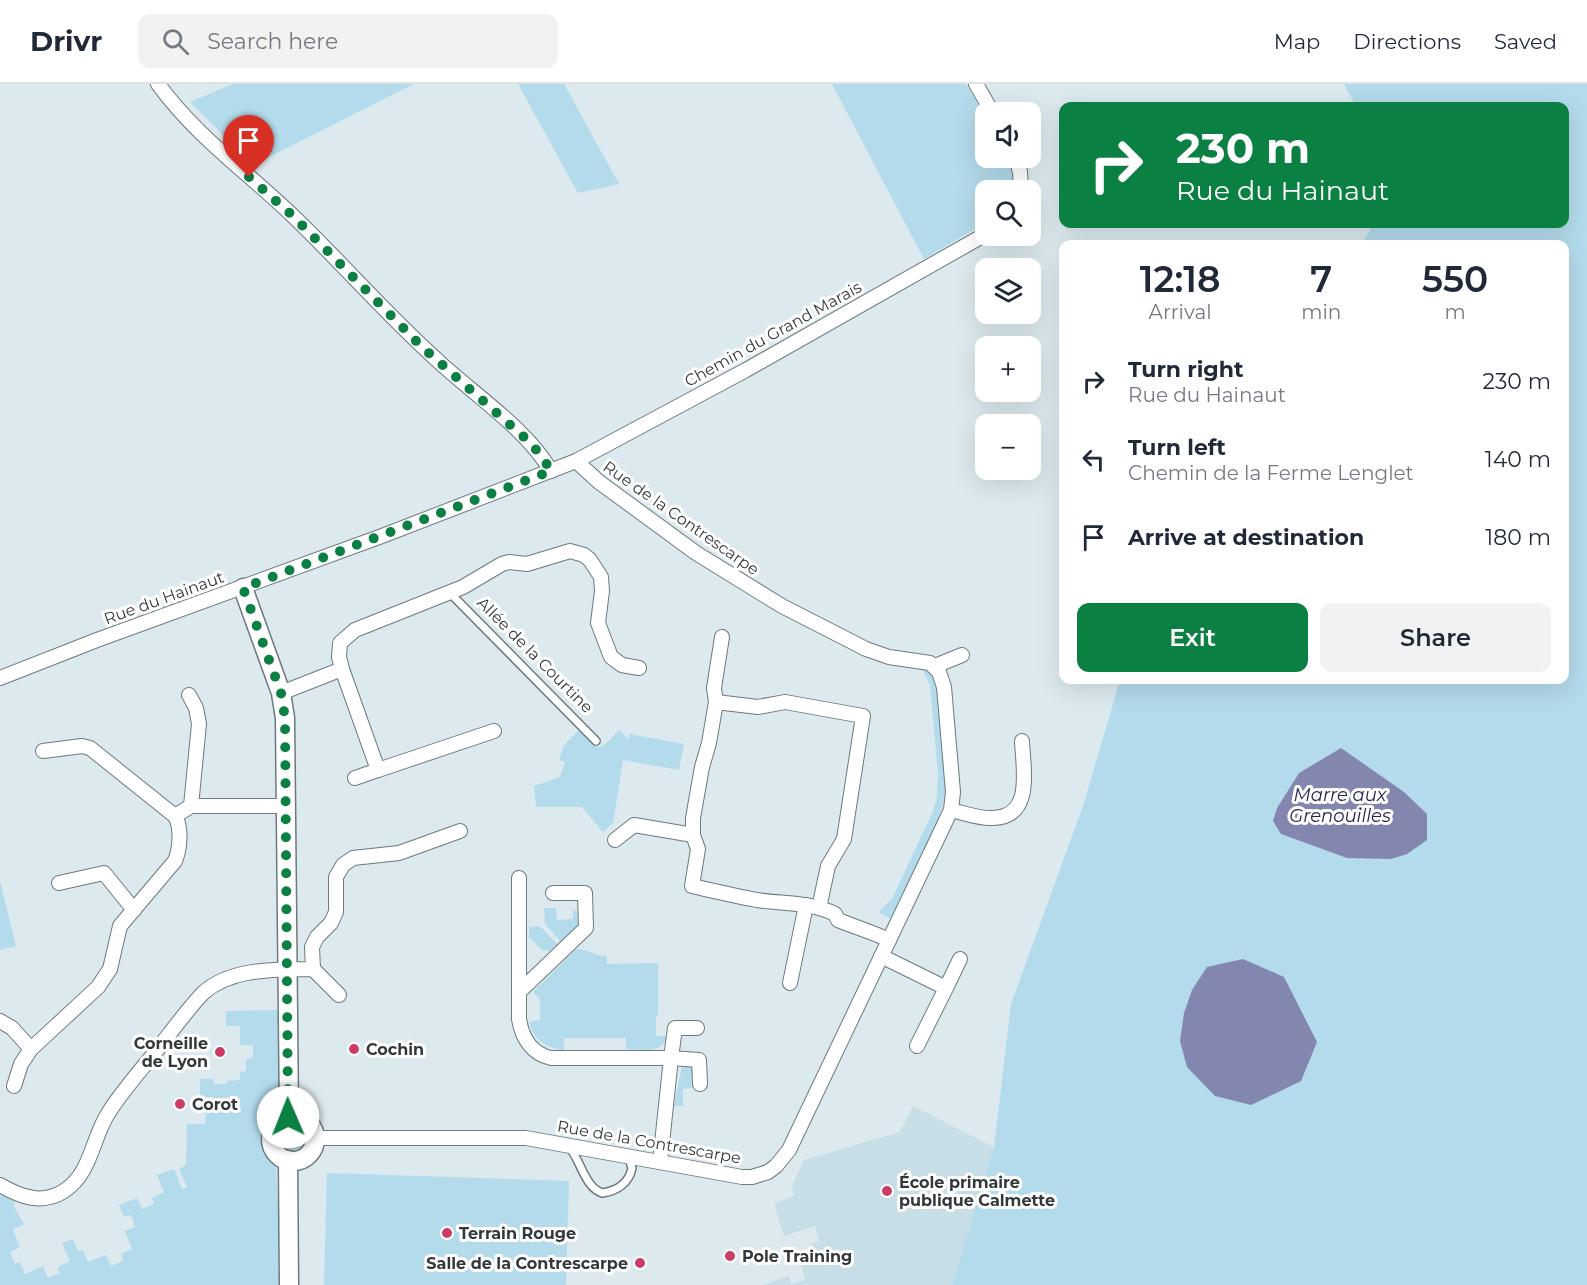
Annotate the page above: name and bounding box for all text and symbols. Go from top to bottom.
search box [138,14,558,68]
text: Drivr [30,24,102,58]
icon: search [159,25,192,58]
text: Search here [207,28,338,55]
text: Map [1274,29,1320,54]
text: Directions [1353,29,1461,54]
text: Saved [1494,29,1557,54]
map controls [975,102,1041,480]
button: sound [975,102,1041,168]
pin [223,115,274,177]
text: 230 m [1176,122,1310,174]
icon: arrive [232,124,265,157]
icon: right [1077,126,1155,204]
text: Rue du Hainaut [1176,174,1389,207]
button: search [975,180,1041,246]
text: 12:18 [1140,257,1220,301]
text: 7 [1310,257,1332,301]
text: 550 [1422,257,1488,301]
button: layers [975,258,1041,324]
street label: Chemin du Grand Marais [681,277,865,391]
text: Arrival [1149,300,1212,324]
text: min [1301,300,1341,324]
text: m [1445,300,1466,324]
button: + [975,336,1041,402]
text: Turn right [1128,356,1243,383]
icon: right [1077,365,1110,398]
text: 230 m [1482,368,1551,395]
text: Rue du Hainaut [1128,383,1286,407]
button: − [975,414,1041,480]
text: Turn left [1128,434,1226,461]
icon: left [1077,443,1110,476]
text: 140 m [1485,446,1551,473]
street label: Rue de la Contrescarpe [599,457,763,579]
text: Chemin de la Ferme Lenglet [1128,461,1414,485]
icon: arrive [1077,521,1110,554]
text: Arrive at destination [1128,524,1364,551]
text: 180 m [1485,524,1551,551]
street label: Rue du Hainaut [101,567,227,629]
street label: Allée de la Courtine [473,593,597,717]
button: Exit [1077,603,1308,672]
button: Share [1320,603,1551,672]
water label: Marre aux Grenouilles [1289,784,1391,827]
place label: Corneille de Lyon [134,1034,208,1071]
place label: Cochin [366,1040,424,1059]
marker: Cochin [347,1042,361,1056]
marker: Corneille de Lyon [213,1045,227,1059]
position arrow [256,1085,320,1149]
place label: Corot [192,1095,238,1114]
marker: Corot [173,1097,187,1111]
street label: Rue de la Contrescarpe [556,1116,742,1168]
place label: École primaire publique Calmette [899,1173,1055,1210]
marker: École primaire publique Calmette [880,1184,894,1198]
place label: Terrain Rouge [459,1224,576,1243]
marker: Terrain Rouge [440,1226,454,1240]
place label: Pole Training [742,1247,852,1266]
marker: Pole Training [723,1249,737,1263]
place label: Salle de la Contrescarpe [426,1254,628,1273]
marker: Salle de la Contrescarpe [633,1256,647,1270]

